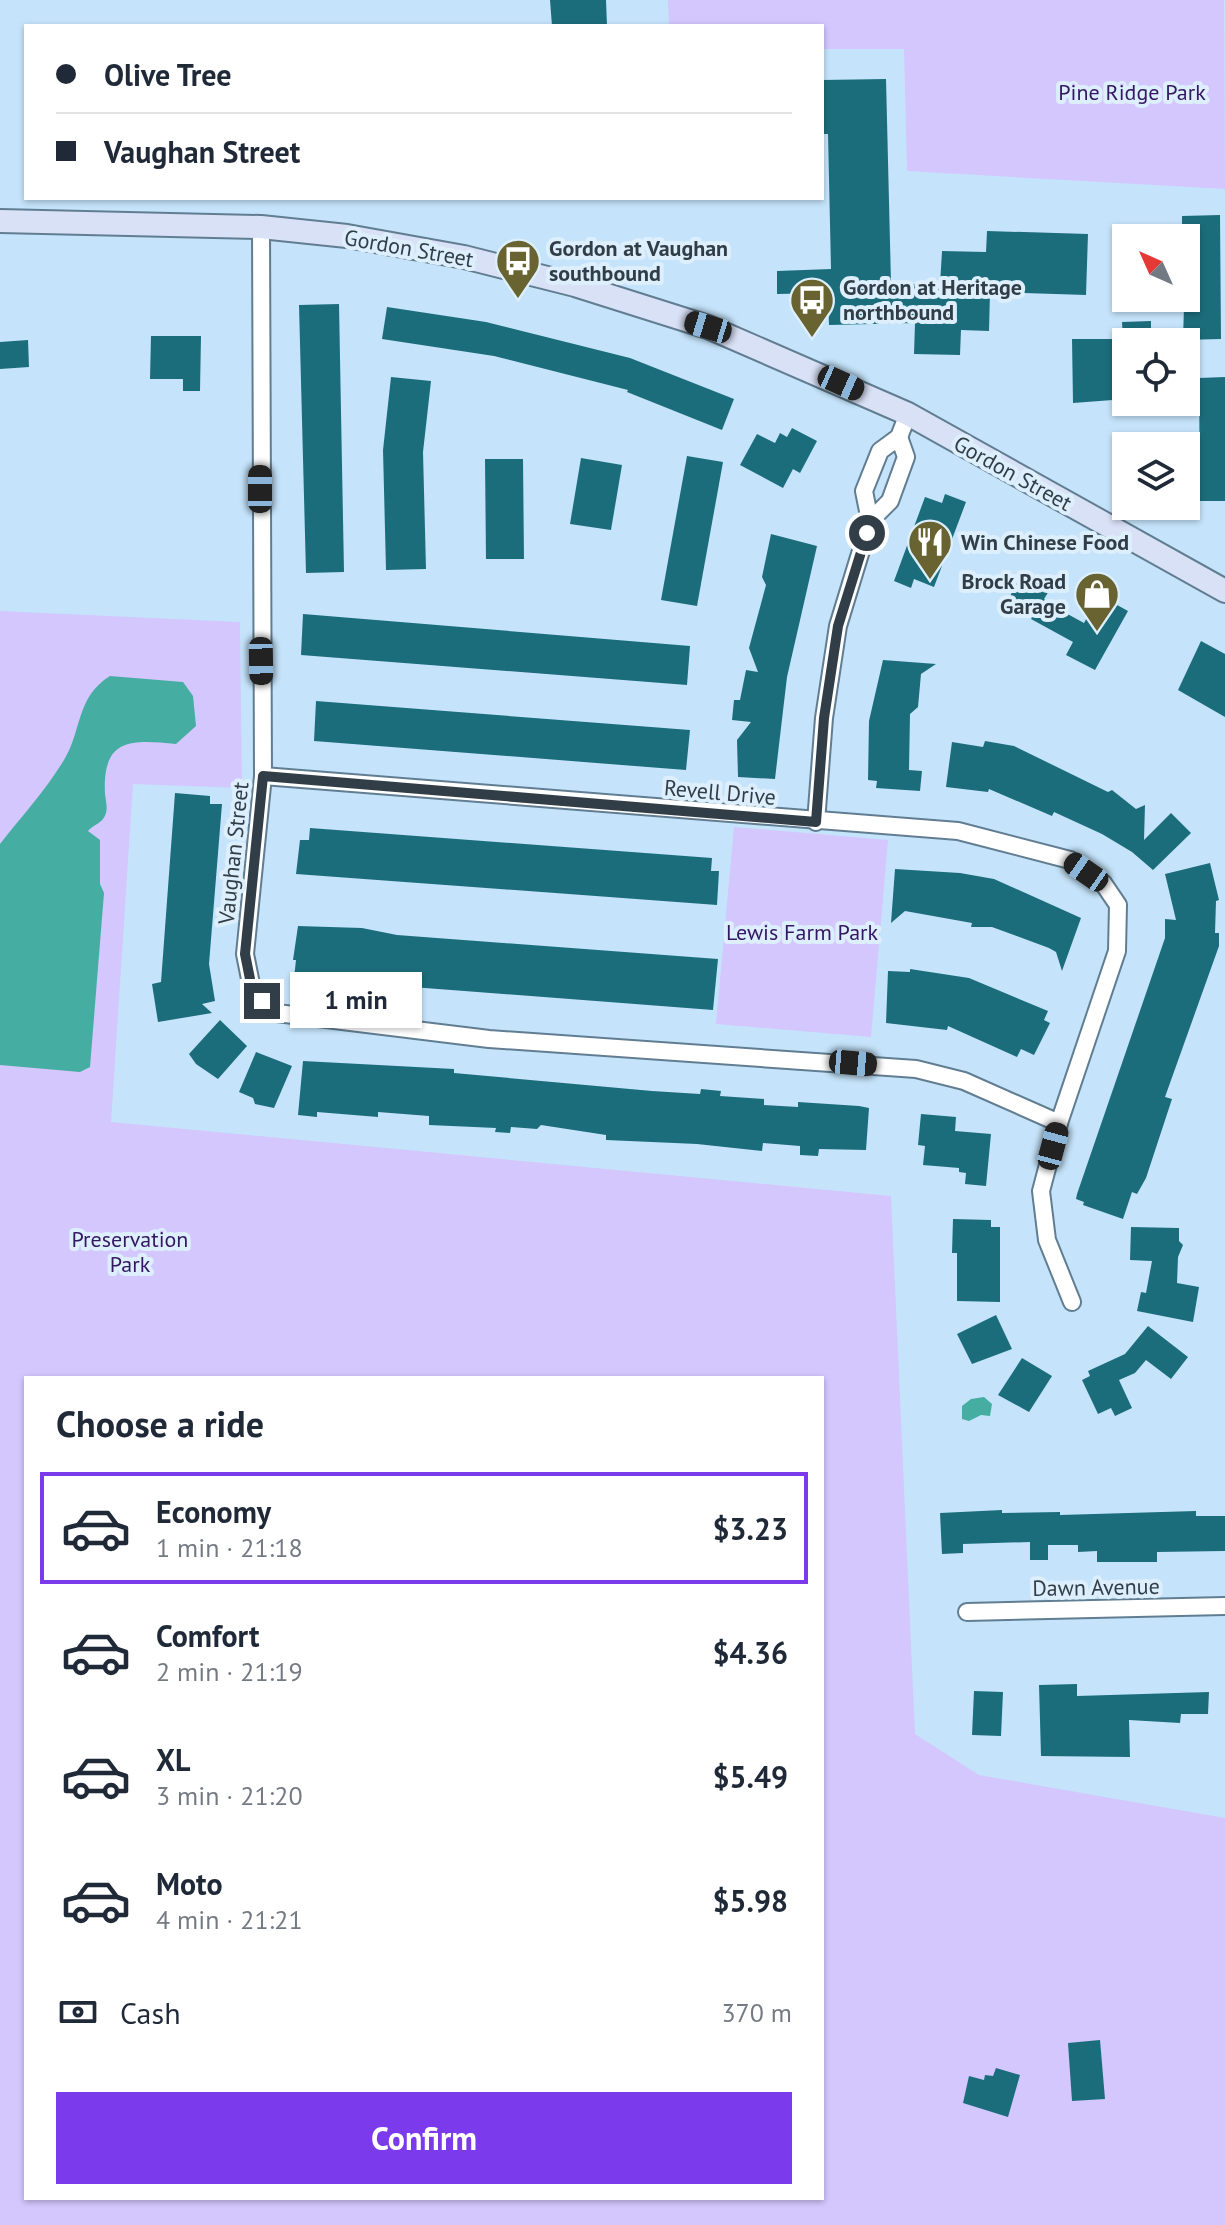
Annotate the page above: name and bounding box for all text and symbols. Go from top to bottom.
text: Olive Tree [104,55,232,94]
park label: Pine Ridge Park [1058,78,1206,106]
text: Vaughan Street [104,132,300,171]
street label: Gordon Street [342,223,476,273]
north arrow [1112,224,1200,312]
map controls [1112,224,1200,520]
place label: Gordon at Vaughan southbound [549,234,728,287]
bus stop icon: Gordon at Vaughan southbound [494,237,542,300]
place label: Gordon at Heritage northbound [843,273,1022,326]
bus stop icon: Gordon at Heritage northbound [788,276,836,339]
car [682,309,734,345]
button: locate [1112,328,1200,416]
car [814,362,868,404]
street label: Gordon Street [949,429,1077,517]
button: layers [1112,432,1200,520]
car [248,465,272,513]
route start [849,515,885,551]
restaurant icon: Win Chinese Food [906,518,954,581]
place label: Win Chinese Food [961,528,1129,556]
place label: Brock Road Garage [961,567,1066,620]
shop icon: Brock Road Garage [1073,570,1121,633]
car [249,637,273,685]
street label: Revell Drive [663,773,777,811]
street label: Vaughan Street [211,780,254,927]
car [1059,848,1113,896]
park label: Lewis Farm Park [726,918,879,946]
callout: 1 min [290,973,422,1029]
route end [244,983,280,1019]
text: 1 min [324,983,388,1016]
car [828,1049,878,1077]
car [1035,1120,1071,1172]
park label: Preservation Park [72,1225,188,1278]
text: Choose a ride [56,1400,264,1447]
icon: car [60,1492,132,1564]
text: Economy [156,1492,271,1531]
text: $3.23 [713,1509,788,1548]
text: 1 min · 21:18 [156,1531,303,1564]
street label: Dawn Avenue [1032,1572,1160,1602]
icon: car [60,1616,132,1688]
text: Comfort [156,1616,259,1655]
text: $4.36 [713,1633,788,1672]
text: 2 min · 21:19 [156,1655,303,1688]
icon: car [60,1740,132,1812]
text: XL [156,1740,190,1779]
text: $5.49 [713,1757,788,1796]
text: 3 min · 21:20 [156,1779,303,1812]
icon: car [60,1864,132,1936]
text: Moto [156,1864,223,1903]
text: $5.98 [713,1881,788,1920]
text: 4 min · 21:21 [156,1903,303,1936]
icon: cash [56,1990,100,2034]
text: Cash [120,1993,181,2032]
text: 370 m [721,1996,792,2029]
button: Confirm [56,2092,792,2184]

